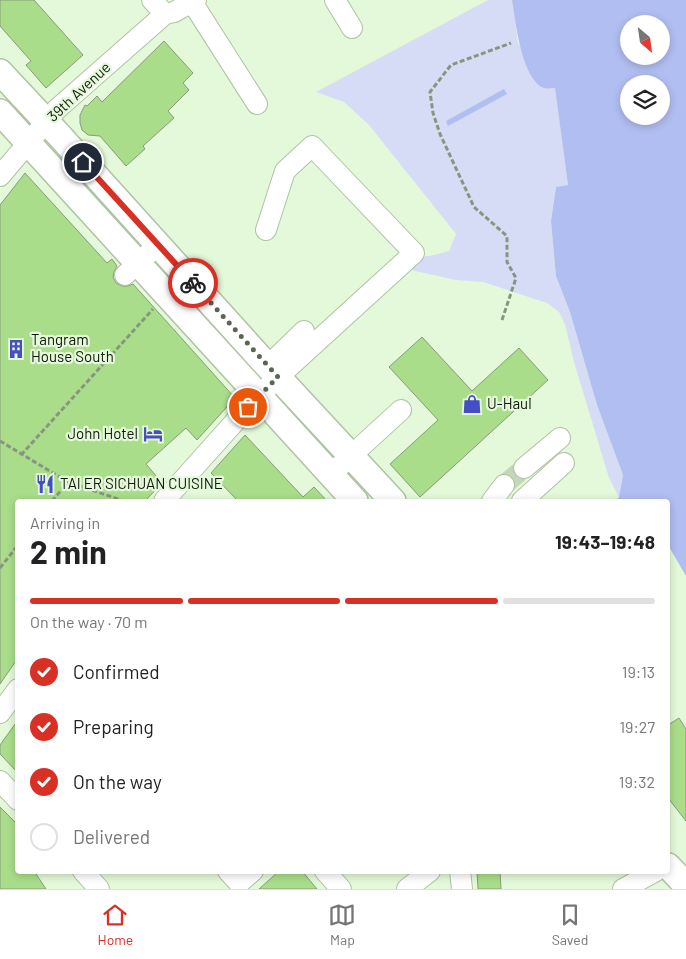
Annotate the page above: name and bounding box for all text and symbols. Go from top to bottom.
north arrow [620,15,670,65]
map controls [620,15,670,125]
street label: 39th Avenue [43,57,114,125]
button: layers [620,75,670,125]
pin [62,141,104,183]
icon: home [69,148,97,176]
courier [168,258,218,308]
icon: bike [179,269,207,297]
place label: Tangram House South [31,330,114,365]
building icon: Tangram House South [5,338,27,360]
pin [227,386,269,428]
icon: bag [234,393,262,421]
shop icon: U-Haul [461,393,483,415]
place label: U-Haul [487,394,532,412]
hotel icon: John Hotel [142,423,164,445]
place label: John Hotel [67,424,138,442]
restaurant icon: TAI ER SICHUAN CUISINE [34,473,56,495]
place label: TAI ER SICHUAN CUISINE [60,474,223,492]
text: Arriving in [30,513,100,532]
text: 19:43–19:48 [555,530,655,553]
text: 2 min [30,532,107,570]
text: On the way · 70 m [30,612,147,631]
icon: check [30,658,58,686]
text: Confirmed [73,660,160,683]
text: 19:13 [622,662,655,681]
icon: check [30,713,58,741]
text: Preparing [73,715,154,738]
text: 19:27 [619,717,655,736]
icon: check [30,768,58,796]
text: On the way [73,770,162,793]
text: 19:32 [619,772,655,791]
text: Delivered [73,825,150,848]
tab: Home [98,901,133,948]
tab: Map [328,901,356,948]
tab: Saved [552,901,588,948]

